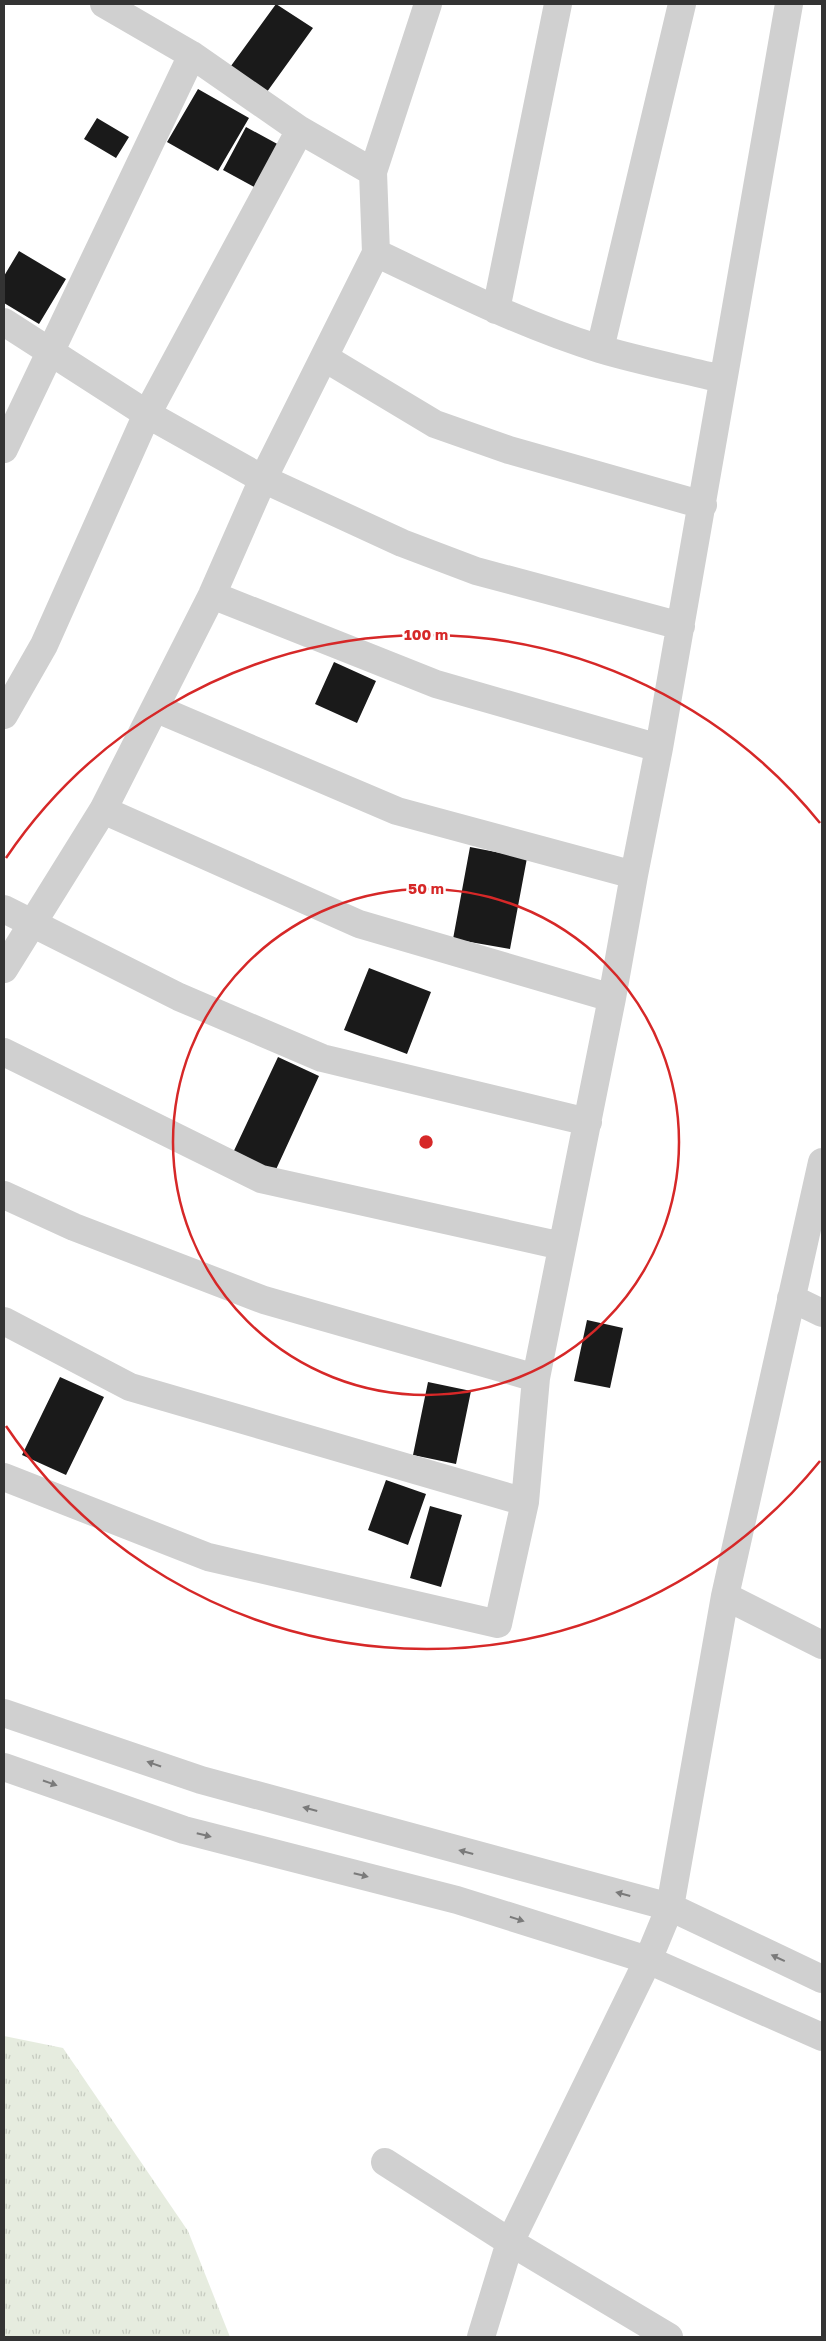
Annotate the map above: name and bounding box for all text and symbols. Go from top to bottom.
text: 100 m [404,625,448,643]
text: 50 m [408,879,444,897]
centre of rings [417,1133,435,1151]
one-way arrow [146,1760,161,1767]
one-way arrow [42,1780,57,1787]
one-way arrow [302,1805,317,1813]
one-way arrow [196,1831,211,1839]
one-way arrow [459,1847,474,1855]
one-way arrow [353,1871,369,1879]
one-way arrow [616,1890,631,1898]
one-way arrow [510,1915,525,1923]
one-way arrow [771,1954,785,1962]

